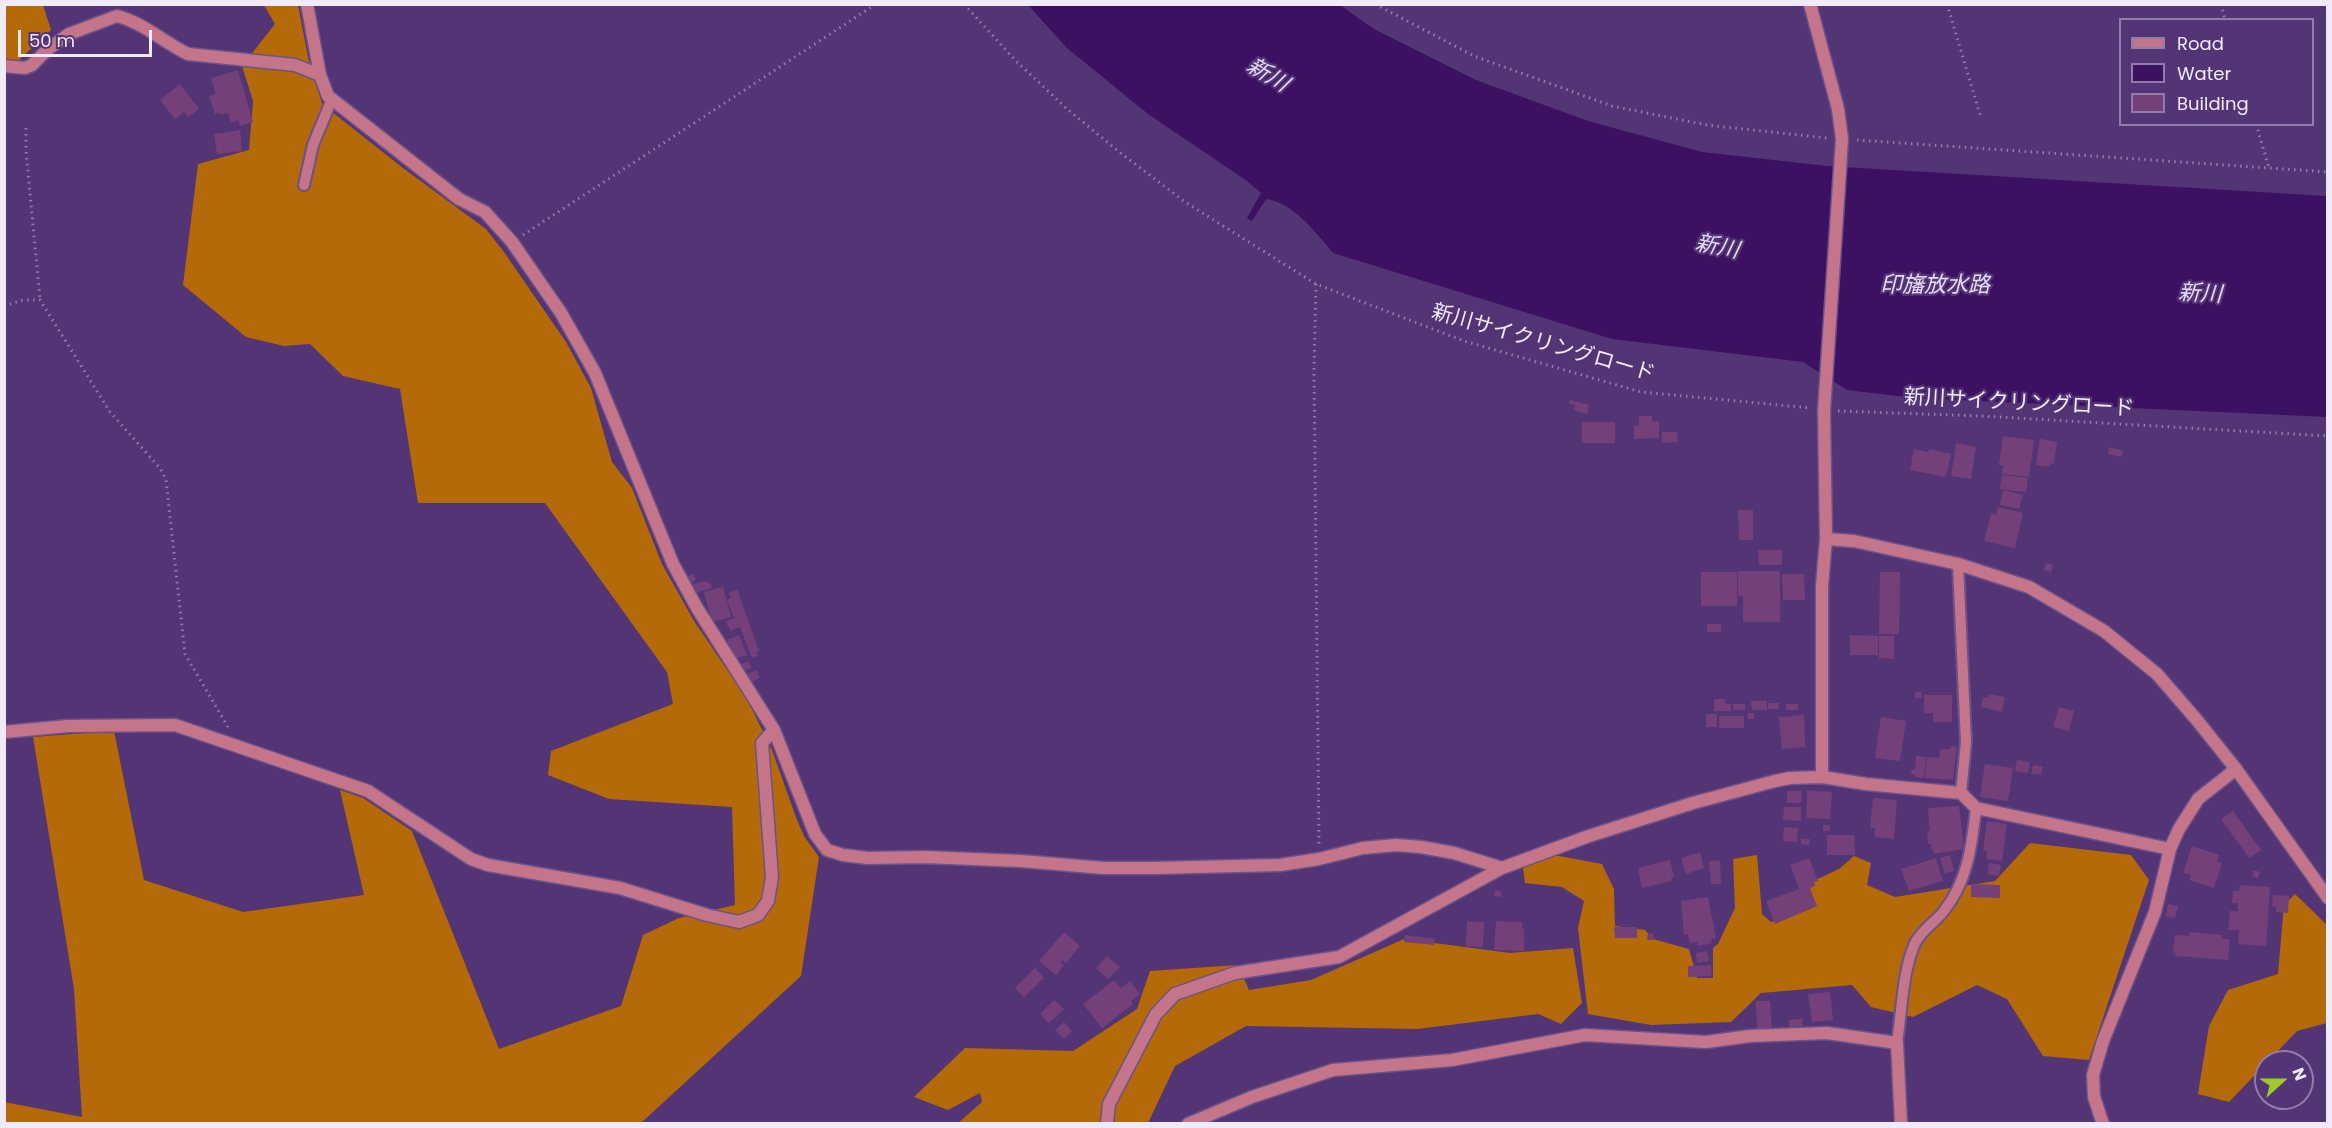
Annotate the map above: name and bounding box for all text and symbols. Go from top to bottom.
scale bar [21,18,154,56]
legend [2119,18,2314,126]
text: 50 m [29,28,75,53]
text: Road [2177,31,2224,56]
water label: 新川 [1241,53,1293,99]
text: Water [2177,61,2231,86]
text: Building [2177,91,2249,116]
water label: 新川 [1693,231,1741,265]
water label: 印旛放水路 [1880,273,1990,299]
water label: 新川 [2177,281,2223,309]
street label: 新川サイクリングロード [1429,300,1657,388]
street label: 新川サイクリングロード [1903,385,2135,423]
north arrow [2254,1050,2314,1110]
text: N [2287,1064,2312,1084]

